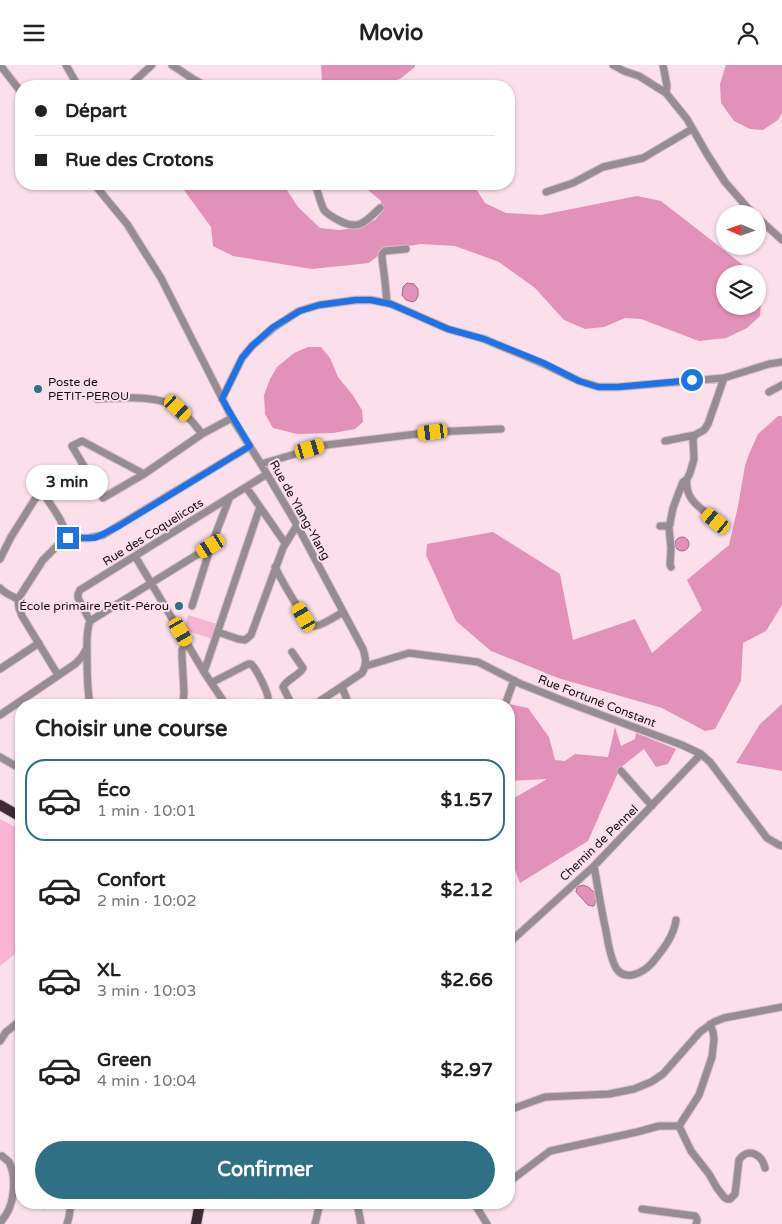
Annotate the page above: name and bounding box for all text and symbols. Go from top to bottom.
icon: menu [20,19,48,47]
icon: person [734,19,762,47]
text: Movio [359,20,423,46]
text: Départ [65,100,127,122]
text: Rue des Crotons [65,149,214,171]
north arrow [716,205,766,255]
map controls [716,205,766,315]
button: layers [716,265,766,315]
route start [681,369,703,391]
place label: Poste de PETIT-PEROU [48,375,129,403]
marker: Poste de PETIT-PEROU [32,383,44,395]
car [161,392,194,424]
car [417,423,448,441]
car [293,438,326,460]
street label: Rue de Ylang-Ylang [267,458,333,562]
callout: 3 min [27,465,109,501]
text: 3 min [46,472,88,492]
street label: Rue des Coquelicots [100,495,206,569]
car [699,506,732,536]
route end [57,527,79,549]
car [194,532,227,560]
place label: École primaire Petit-Pérou [19,599,169,613]
marker: École primaire Petit-Pérou [173,600,185,612]
car [290,600,317,634]
car [167,615,194,649]
street label: Rue Fortuné Constant [536,672,658,730]
text: Choisir une course [35,716,228,742]
icon: car [37,778,82,823]
text: Éco [97,779,130,801]
text: $1.57 [441,789,493,811]
text: 1 min · 10:01 [97,801,196,821]
street label: Chemin de Pennel [557,802,641,884]
icon: car [37,868,82,913]
text: Confort [97,869,166,891]
text: $2.12 [441,879,493,901]
text: 2 min · 10:02 [97,891,196,911]
icon: car [37,958,82,1003]
text: XL [97,959,121,981]
text: $2.66 [441,969,493,991]
text: 3 min · 10:03 [97,981,196,1001]
icon: car [37,1048,82,1093]
text: Green [97,1049,151,1071]
text: $2.97 [441,1059,493,1081]
text: 4 min · 10:04 [97,1071,196,1091]
button: Confirmer [35,1141,495,1199]

